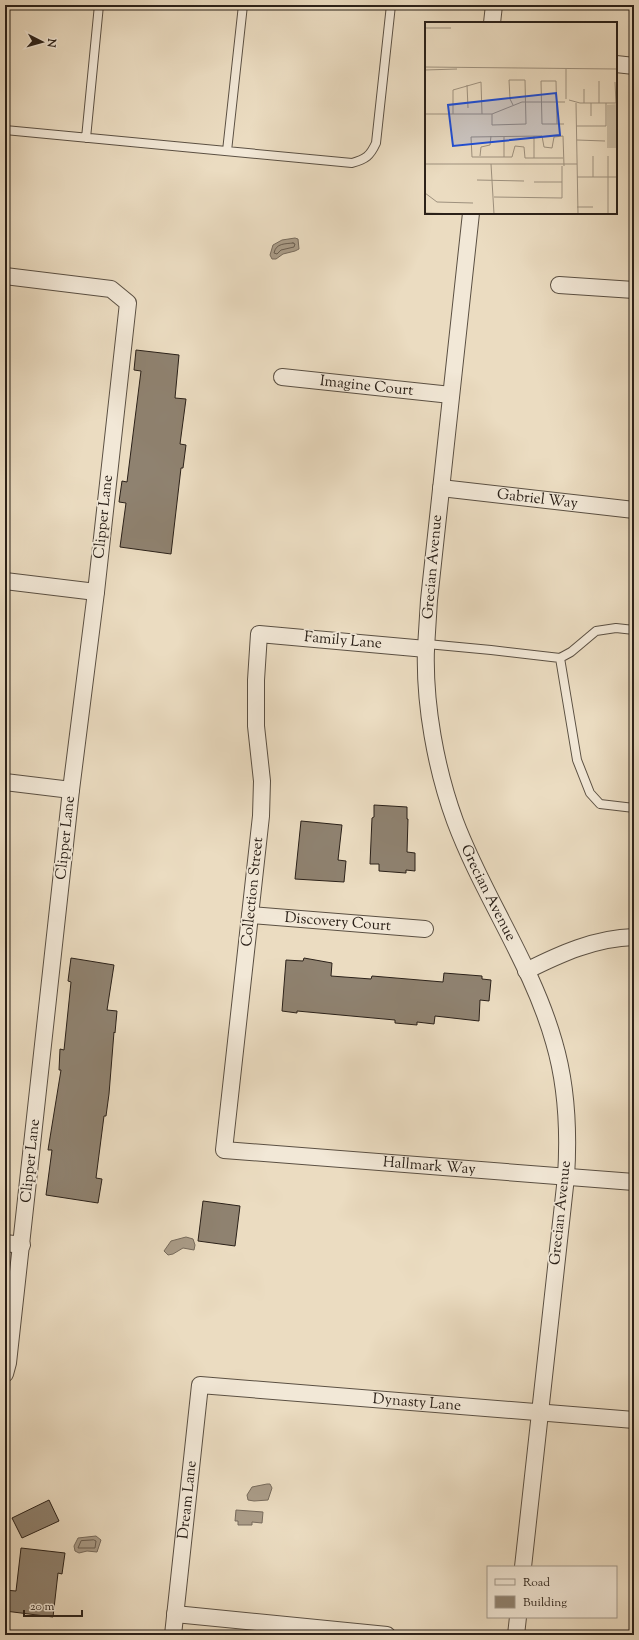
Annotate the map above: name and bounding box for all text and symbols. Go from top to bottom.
north arrow [22,22,62,62]
inset map [425,22,617,214]
text: N [43,37,59,48]
street label: Imagine Court [319,371,414,401]
street label: Clipper Lane [89,474,119,560]
street label: Gabriel Way [496,484,580,514]
street label: Grecian Avenue [418,514,448,620]
street label: Family Lane [303,627,383,655]
street label: Clipper Lane [51,795,81,881]
street label: Collection Street [237,836,269,948]
street label: Grecian Avenue [455,841,521,945]
street label: Discovery Court [284,907,392,937]
street label: Clipper Lane [16,1118,46,1204]
street label: Hallmark Way [382,1152,477,1180]
street label: Grecian Avenue [545,1160,577,1266]
street label: Dynasty Lane [372,1388,462,1417]
street label: Dream Lane [173,1460,202,1540]
legend [487,1566,617,1618]
text: Road [523,1574,550,1592]
scale bar [24,1592,82,1618]
text: Building [523,1594,567,1612]
text: 20 m [30,1598,55,1616]

